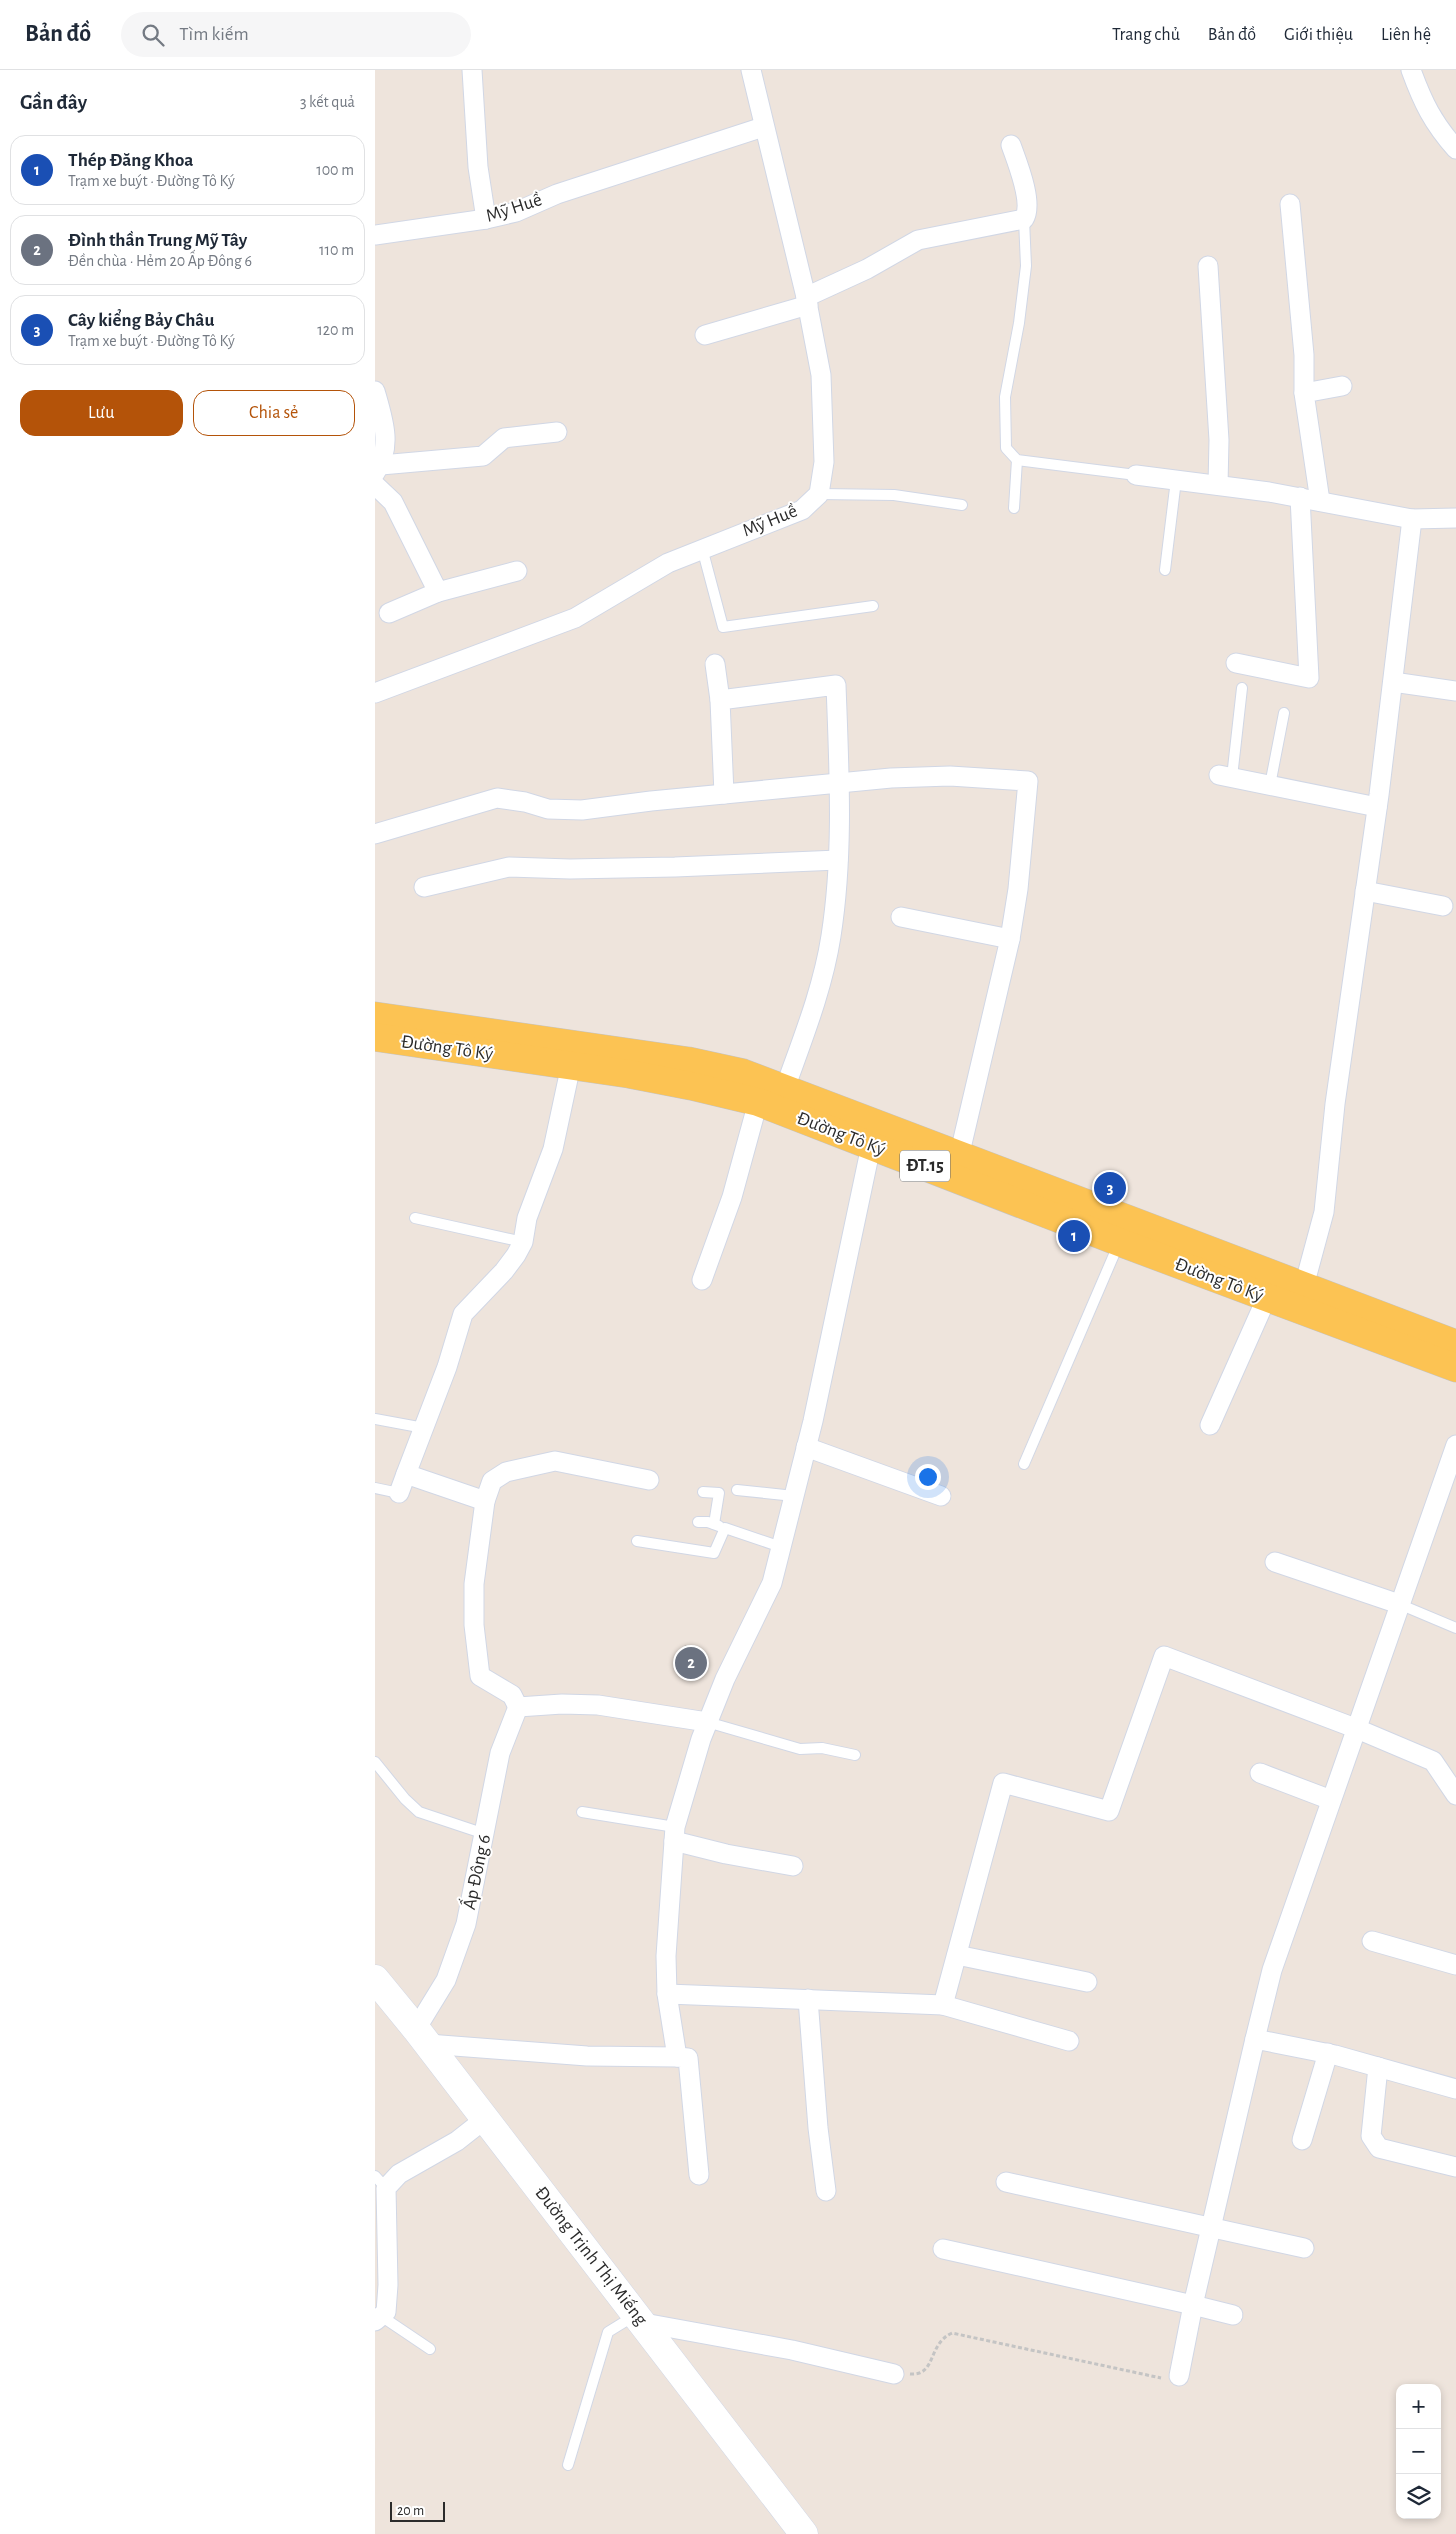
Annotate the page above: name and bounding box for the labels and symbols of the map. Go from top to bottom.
street label: Mỹ Huề [484,190,544,226]
street label: Mỹ Huề [740,501,800,541]
street label: Đường Tô Ký [400,1032,494,1064]
street label: Đường Tô Ký [794,1108,888,1160]
road number: ĐT.15 [900,1150,950,1182]
pin: 3 [1094,1169,1126,1207]
pin: 1 [1058,1217,1090,1255]
street label: Đường Tô Ký [1172,1254,1266,1306]
your location [915,1464,941,1490]
pin: 2 [675,1644,707,1682]
street label: Ấp Đông 6 [456,1832,494,1911]
street label: Đường Trịnh Thị Miếng [531,2183,651,2329]
scale bar [390,2499,445,2522]

